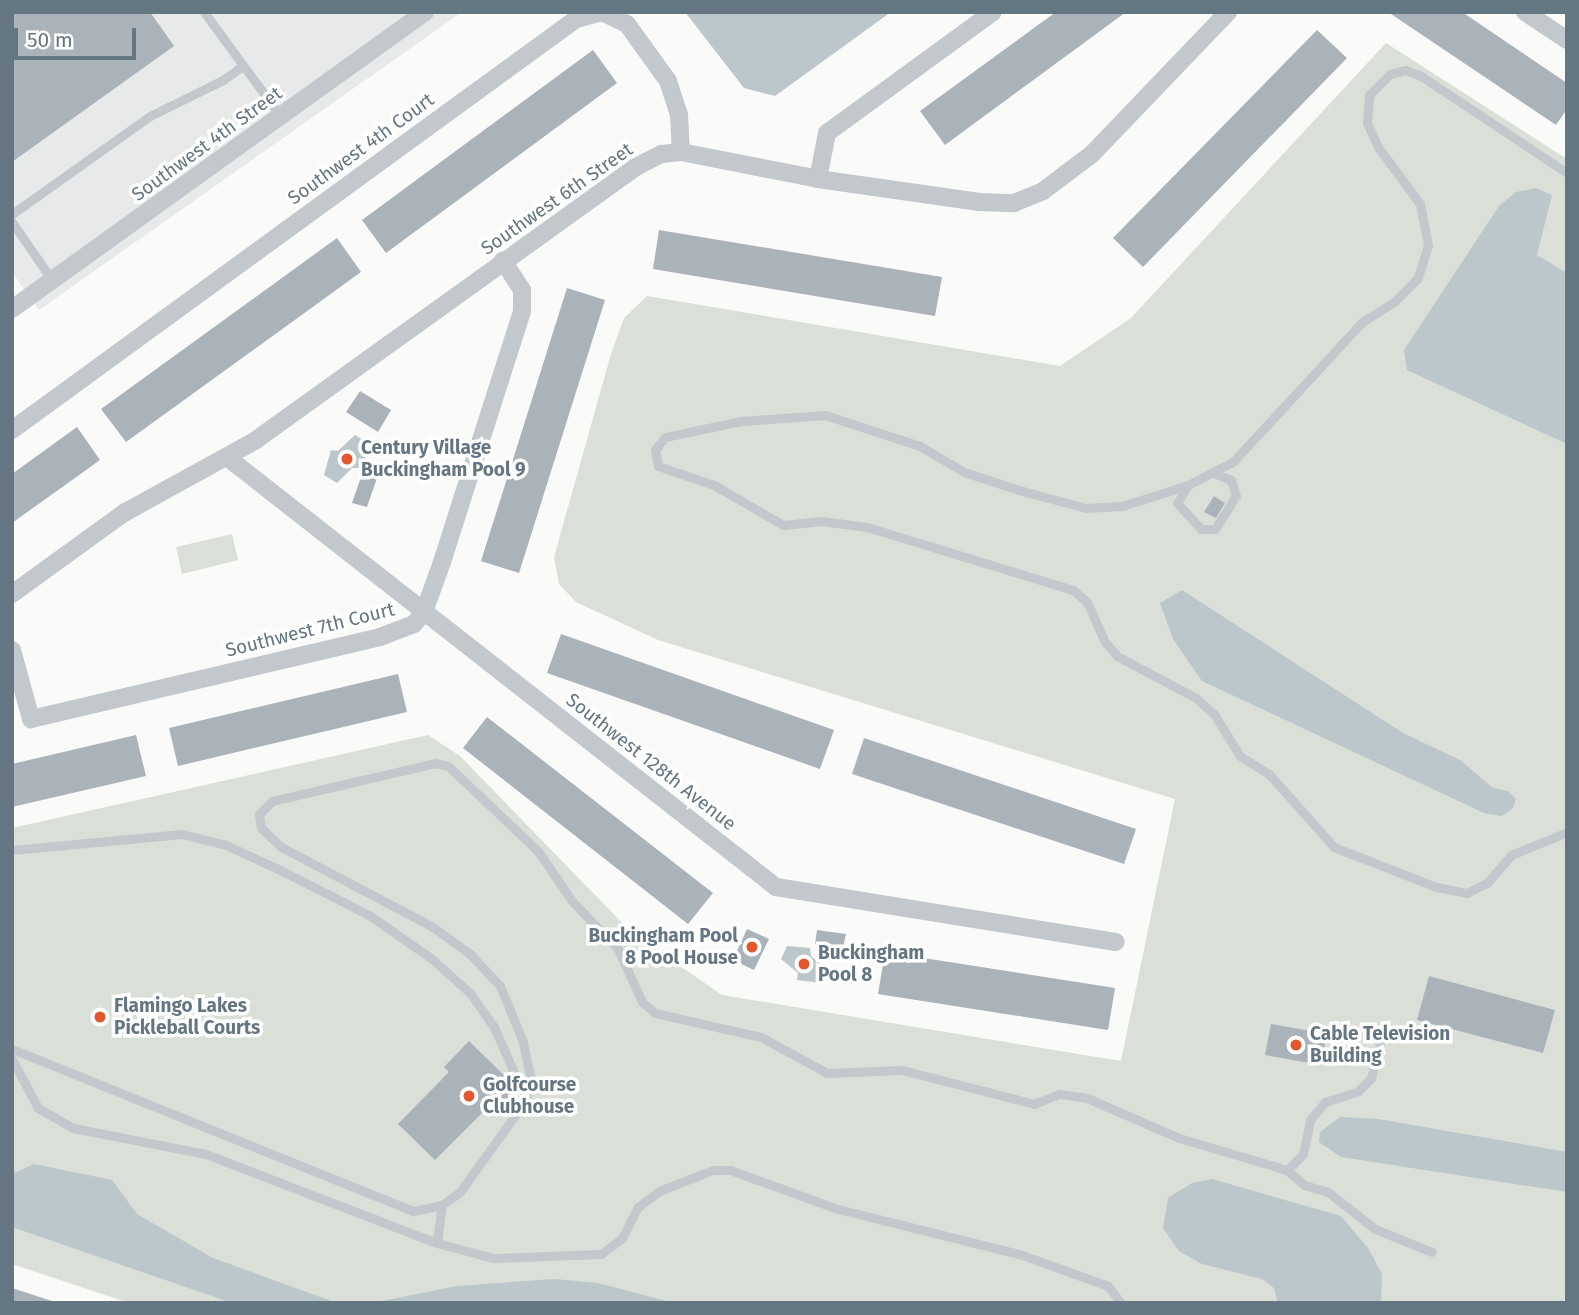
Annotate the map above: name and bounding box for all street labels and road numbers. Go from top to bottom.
street label: Southwest 4th Street [128,82,286,206]
street label: Southwest 4th Court [284,88,438,210]
street label: Southwest 6th Street [477,138,637,260]
street label: Southwest 7th Court [223,598,397,662]
street label: Southwest 128th Avenue [561,689,741,835]

